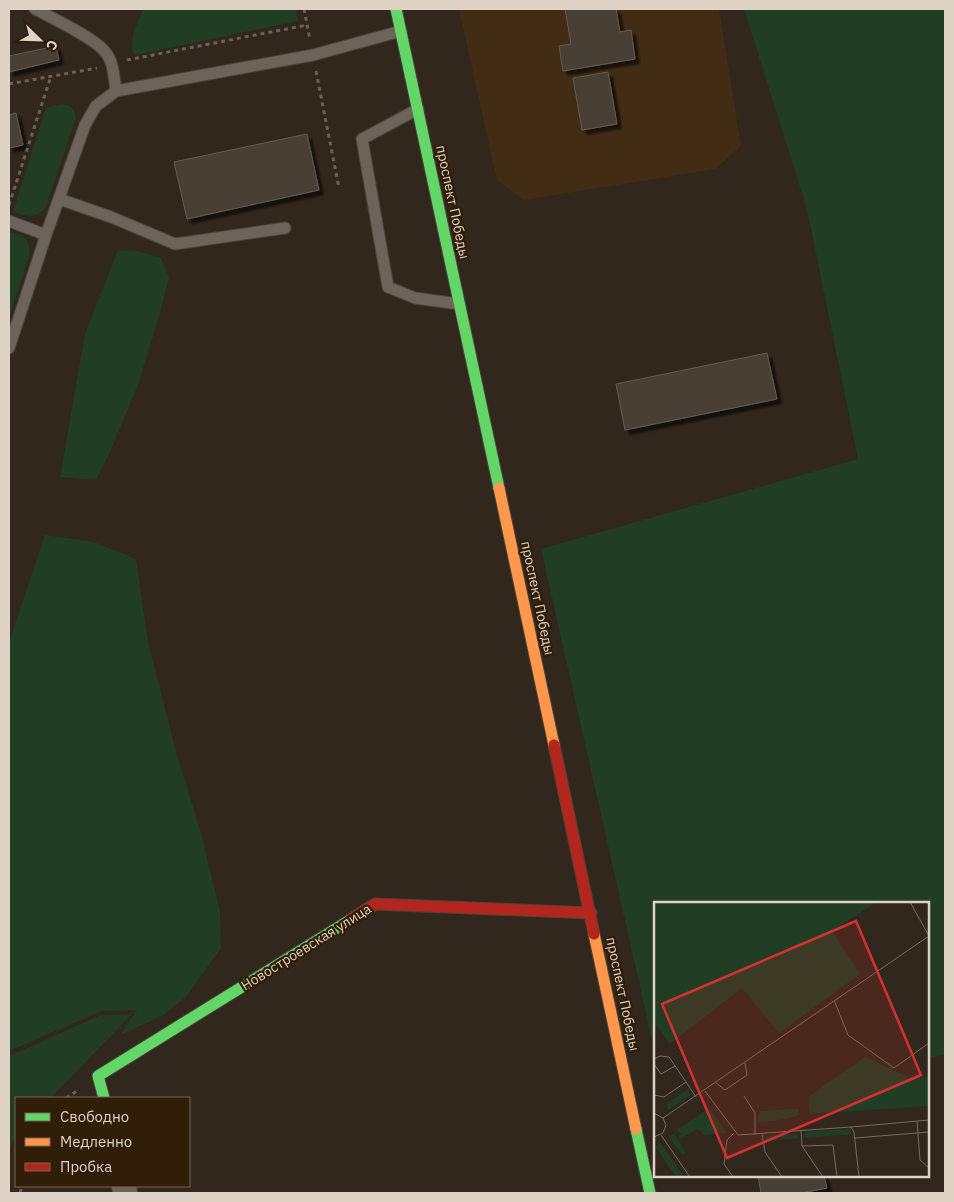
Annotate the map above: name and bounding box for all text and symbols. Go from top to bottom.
north arrow [15,15,65,65]
text: С [42,37,62,53]
street label: проспект Победы [432,143,474,261]
street label: проспект Победы [517,539,559,657]
street label: Новостроевская улица [238,899,375,994]
inset map [654,902,929,1177]
street label: проспект Победы [602,935,644,1053]
legend [15,1097,190,1187]
text: Свободно [60,1107,129,1126]
text: Медленно [60,1132,132,1151]
text: Пробка [60,1157,112,1176]

